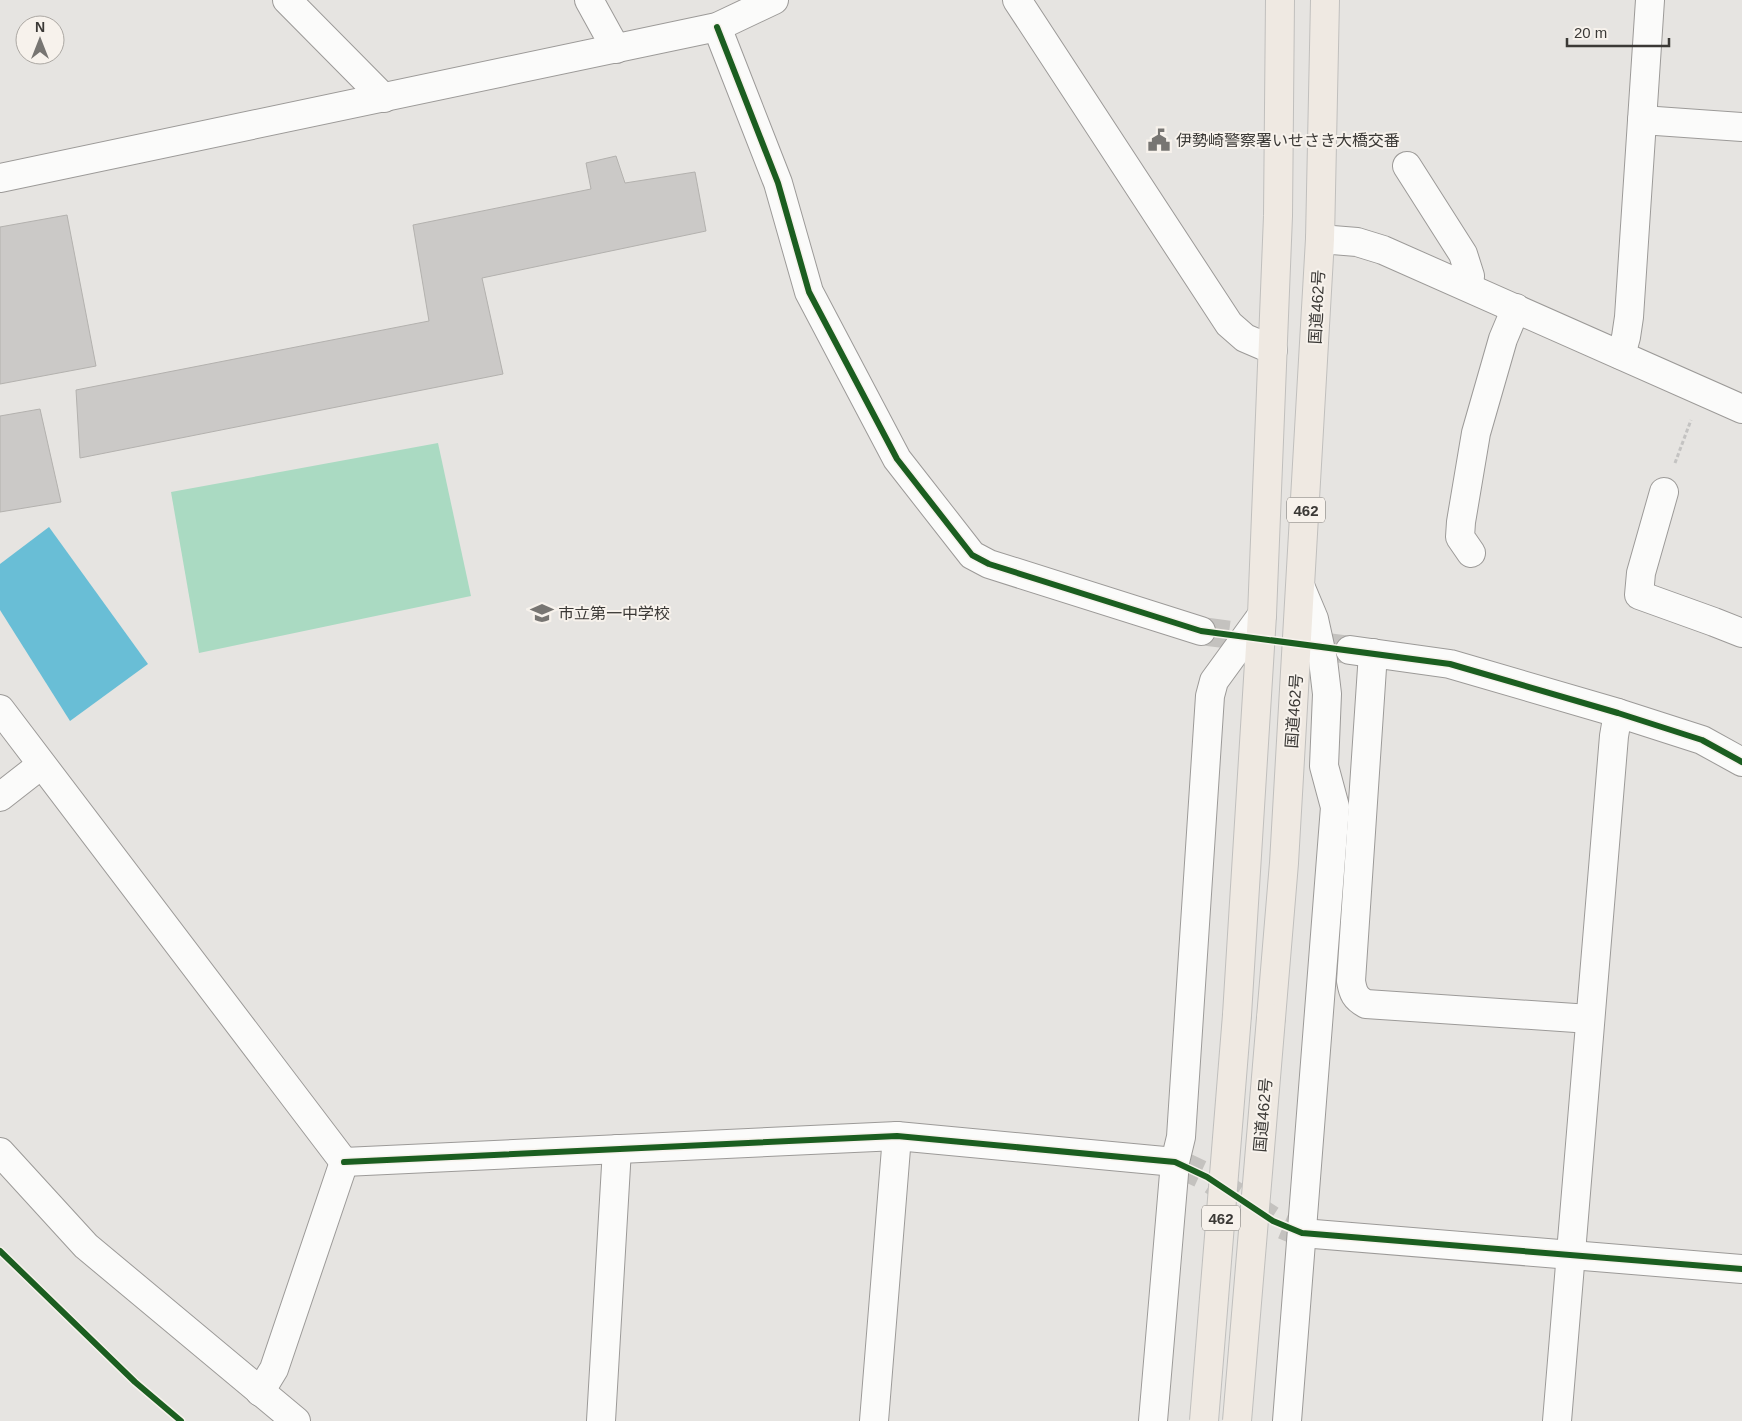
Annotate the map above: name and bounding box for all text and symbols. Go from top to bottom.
north arrow [15,15,65,65]
scale bar [1567,15,1670,47]
text: N [35,19,45,35]
text: 20 m [1574,24,1607,41]
public building icon: 伊勢崎警察署いせさき大橋交番 [1146,127,1172,153]
place label: 伊勢崎警察署いせさき大橋交番 [1176,132,1400,149]
street label: 国道462号 [1307,269,1327,345]
road number: 462 [1287,498,1325,522]
school or university icon: 市立第一中学校 [529,600,555,626]
place label: 市立第一中学校 [558,605,670,622]
street label: 国道462号 [1283,673,1305,749]
street label: 国道462号 [1251,1077,1275,1153]
road number: 462 [1202,1206,1240,1230]

